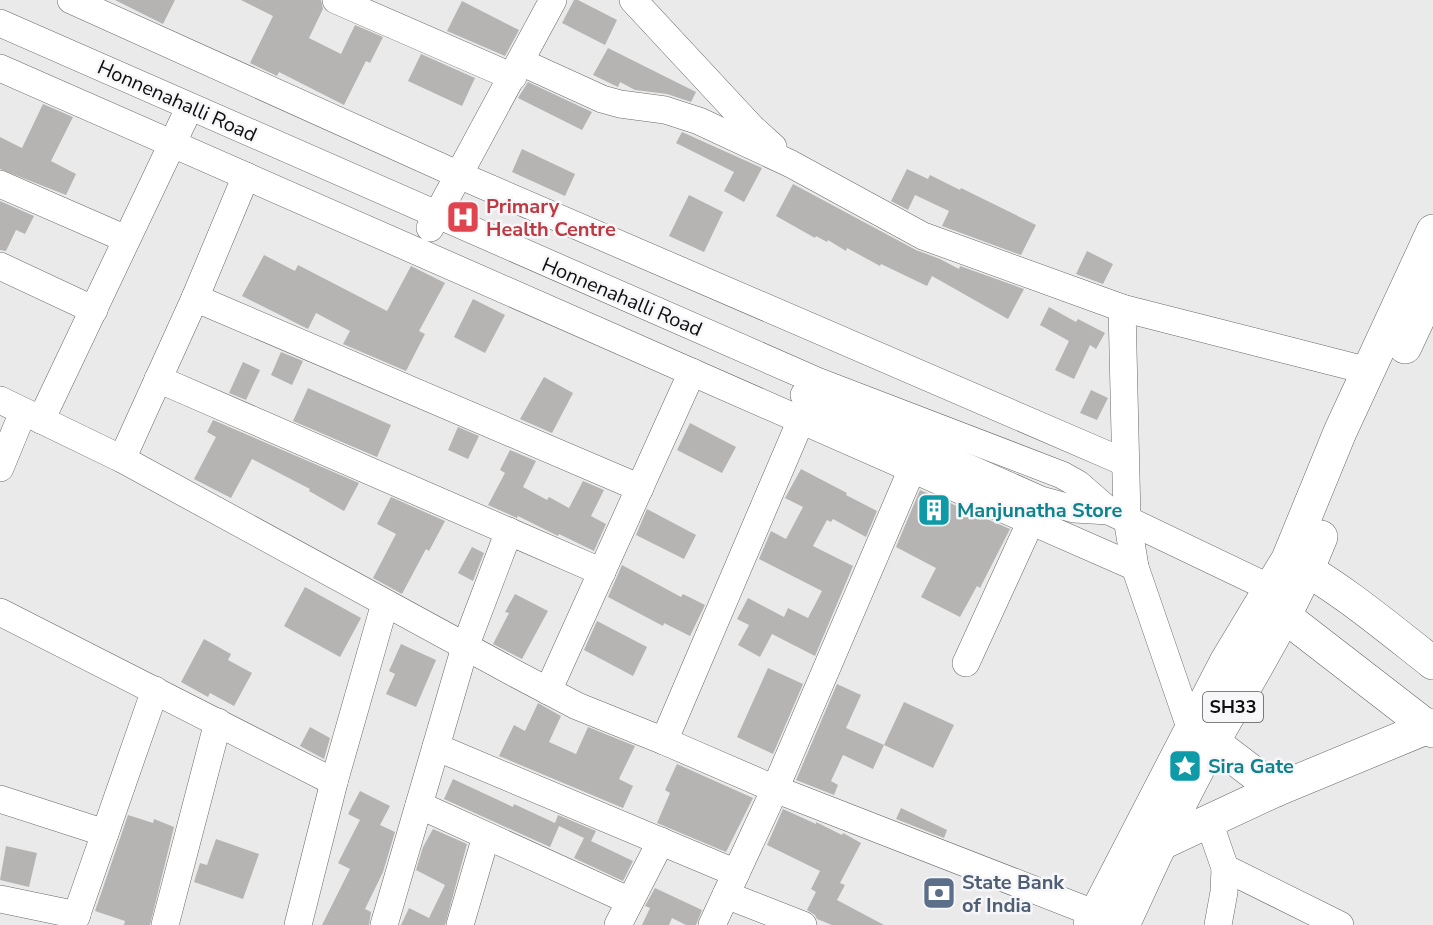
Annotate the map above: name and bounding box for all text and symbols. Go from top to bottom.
street label: Honnenahalli Road [93,54,261,148]
place label: Primary Health Centre [486,193,616,243]
hospital icon: Primary Health Centre [445,199,481,235]
street label: Honnenahalli Road [538,251,706,343]
building icon: Manjunatha Store [916,492,952,528]
place label: Manjunatha Store [957,497,1122,524]
road number: SH33 [1203,692,1263,722]
place icon: Sira Gate [1167,748,1203,784]
place label: Sira Gate [1208,753,1294,780]
place label: State Bank of India [962,869,1065,919]
bank icon: State Bank of India [921,875,957,911]

